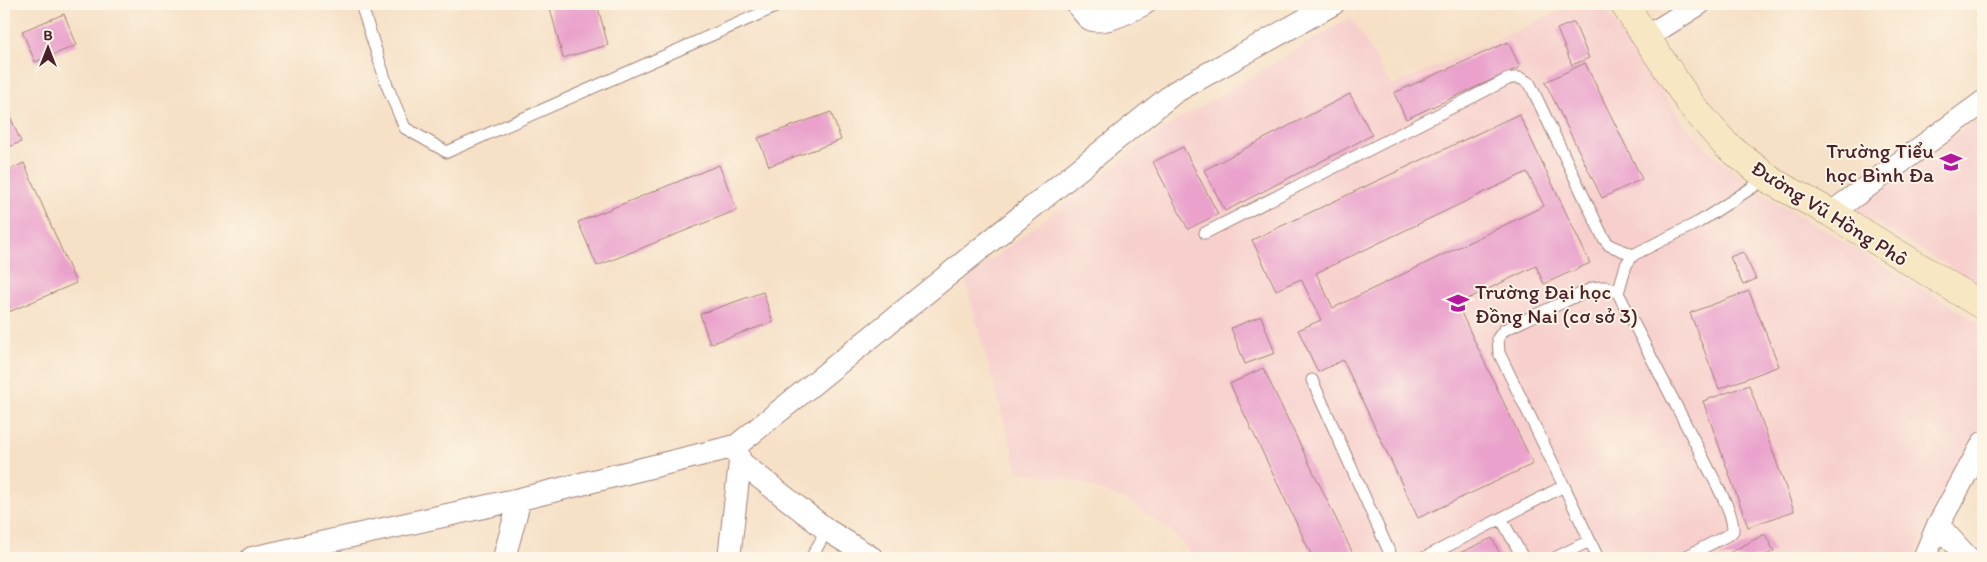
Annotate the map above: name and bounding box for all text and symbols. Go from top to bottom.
north arrow [22,22,72,72]
text: B [43,27,53,44]
place label: Trường Tiểu học Bình Đa [1826,138,1934,187]
school or university icon: Trường Tiểu học Bình Đa [1938,149,1964,175]
street label: Đường Vũ Hồng Phô [1747,155,1913,271]
place label: Trường Đại học Đồng Nai (cơ sở 3) [1475,279,1638,328]
school or university icon: Trường Đại học Đồng Nai (cơ sở 3) [1445,290,1471,316]

